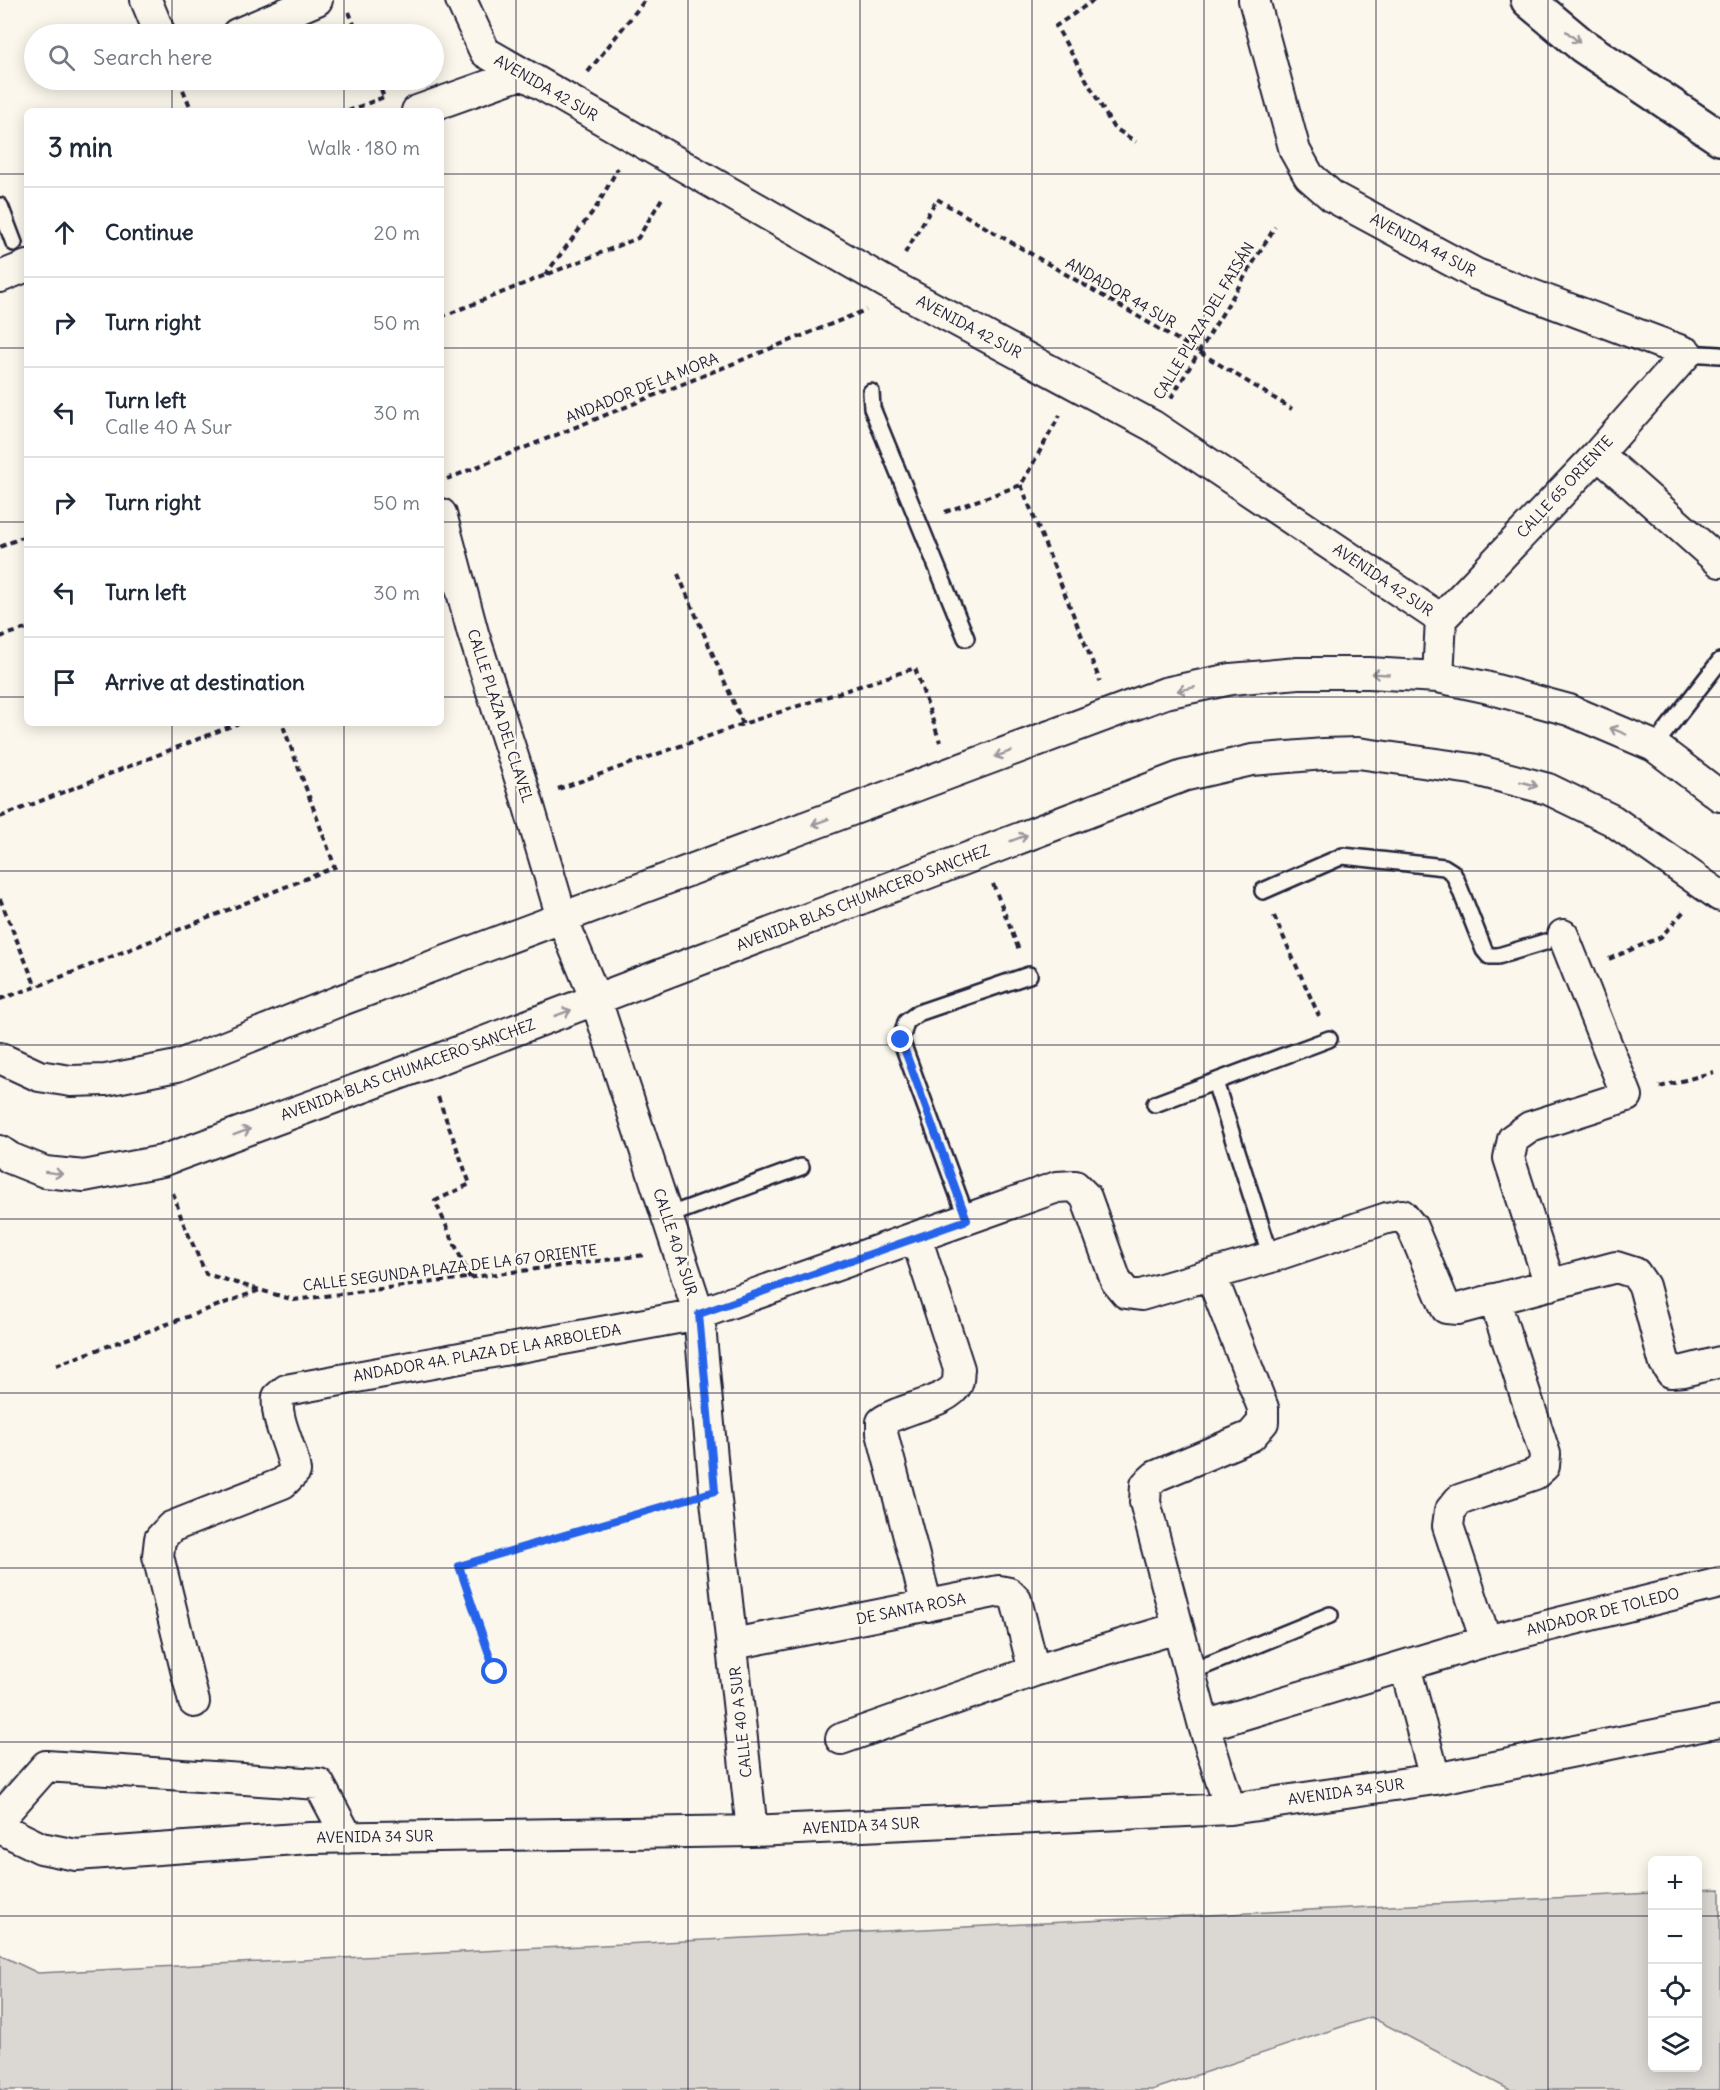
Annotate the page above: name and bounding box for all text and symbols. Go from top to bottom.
search box [24,24,444,90]
one-way arrow [1565,31,1581,44]
icon: search [45,41,78,74]
text: Search here [93,43,212,71]
street label: AVENIDA 42 SUR [491,50,602,125]
text: 3 min [48,131,113,164]
text: Walk · 180 m [308,135,420,160]
street label: AVENIDA 44 SUR [1367,209,1480,281]
icon: ahead [48,216,81,249]
text: Continue [105,218,194,246]
text: 20 m [374,220,420,245]
street label: CALLE PLAZA DEL FAISÁN [1149,239,1258,403]
street label: ANDADOR 44 SUR [1063,253,1180,332]
street label: AVENIDA 42 SUR [913,291,1026,363]
icon: right [48,306,81,339]
text: Turn right [105,308,201,336]
text: 50 m [373,310,420,335]
street label: ANDADOR DE LA MORA [563,348,721,427]
text: Turn left [105,386,186,414]
icon: left [48,396,81,429]
text: 30 m [373,400,420,425]
text: Calle 40 A Sur [105,414,232,439]
street label: CALLE 65 ORIENTE [1512,432,1617,542]
icon: right [48,486,81,519]
text: Turn right [105,488,201,516]
text: 50 m [373,490,420,515]
street label: AVENIDA 42 SUR [1330,539,1437,620]
icon: left [48,576,81,609]
text: Turn left [105,578,186,606]
text: 30 m [373,580,420,605]
street label: CALLE PLAZA DEL CLAVEL [463,627,538,805]
icon: arrive [48,666,81,699]
text: Arrive at destination [105,668,305,696]
one-way arrow [1370,668,1390,679]
one-way arrow [1177,684,1196,695]
one-way arrow [1610,724,1628,736]
one-way arrow [994,750,1012,761]
one-way arrow [1519,779,1538,790]
one-way arrow [811,818,830,829]
one-way arrow [1010,832,1028,843]
street label: AVENIDA BLAS CHUMACERO SANCHEZ [734,840,992,955]
one-way arrow [553,1006,571,1017]
street label: AVENIDA BLAS CHUMACERO SANCHEZ [278,1014,538,1125]
route end [887,1026,913,1052]
one-way arrow [232,1125,251,1136]
one-way arrow [43,1167,63,1178]
street label: CALLE 40 A SUR [649,1186,702,1298]
street label: CALLE SEGUNDA PLAZA DE LA 67 ORIENTE [302,1240,598,1295]
street label: ANDADOR 4A. PLAZA DE LA ARBOLEDA [352,1320,623,1385]
street label: ANDADOR DE TOLEDO [1524,1583,1681,1640]
street label: DE SANTA ROSA [855,1589,967,1628]
route start [481,1658,507,1684]
street label: CALLE 40 A SUR [725,1665,756,1779]
street label: AVENIDA 34 SUR [1287,1774,1406,1809]
street label: AVENIDA 34 SUR [802,1813,920,1838]
street label: AVENIDA 34 SUR [316,1826,434,1847]
map controls [1648,1856,1702,2072]
button: + [1648,1856,1702,1910]
button: − [1648,1910,1702,1964]
button: locate [1648,1964,1702,2018]
button: layers [1648,2018,1702,2072]

